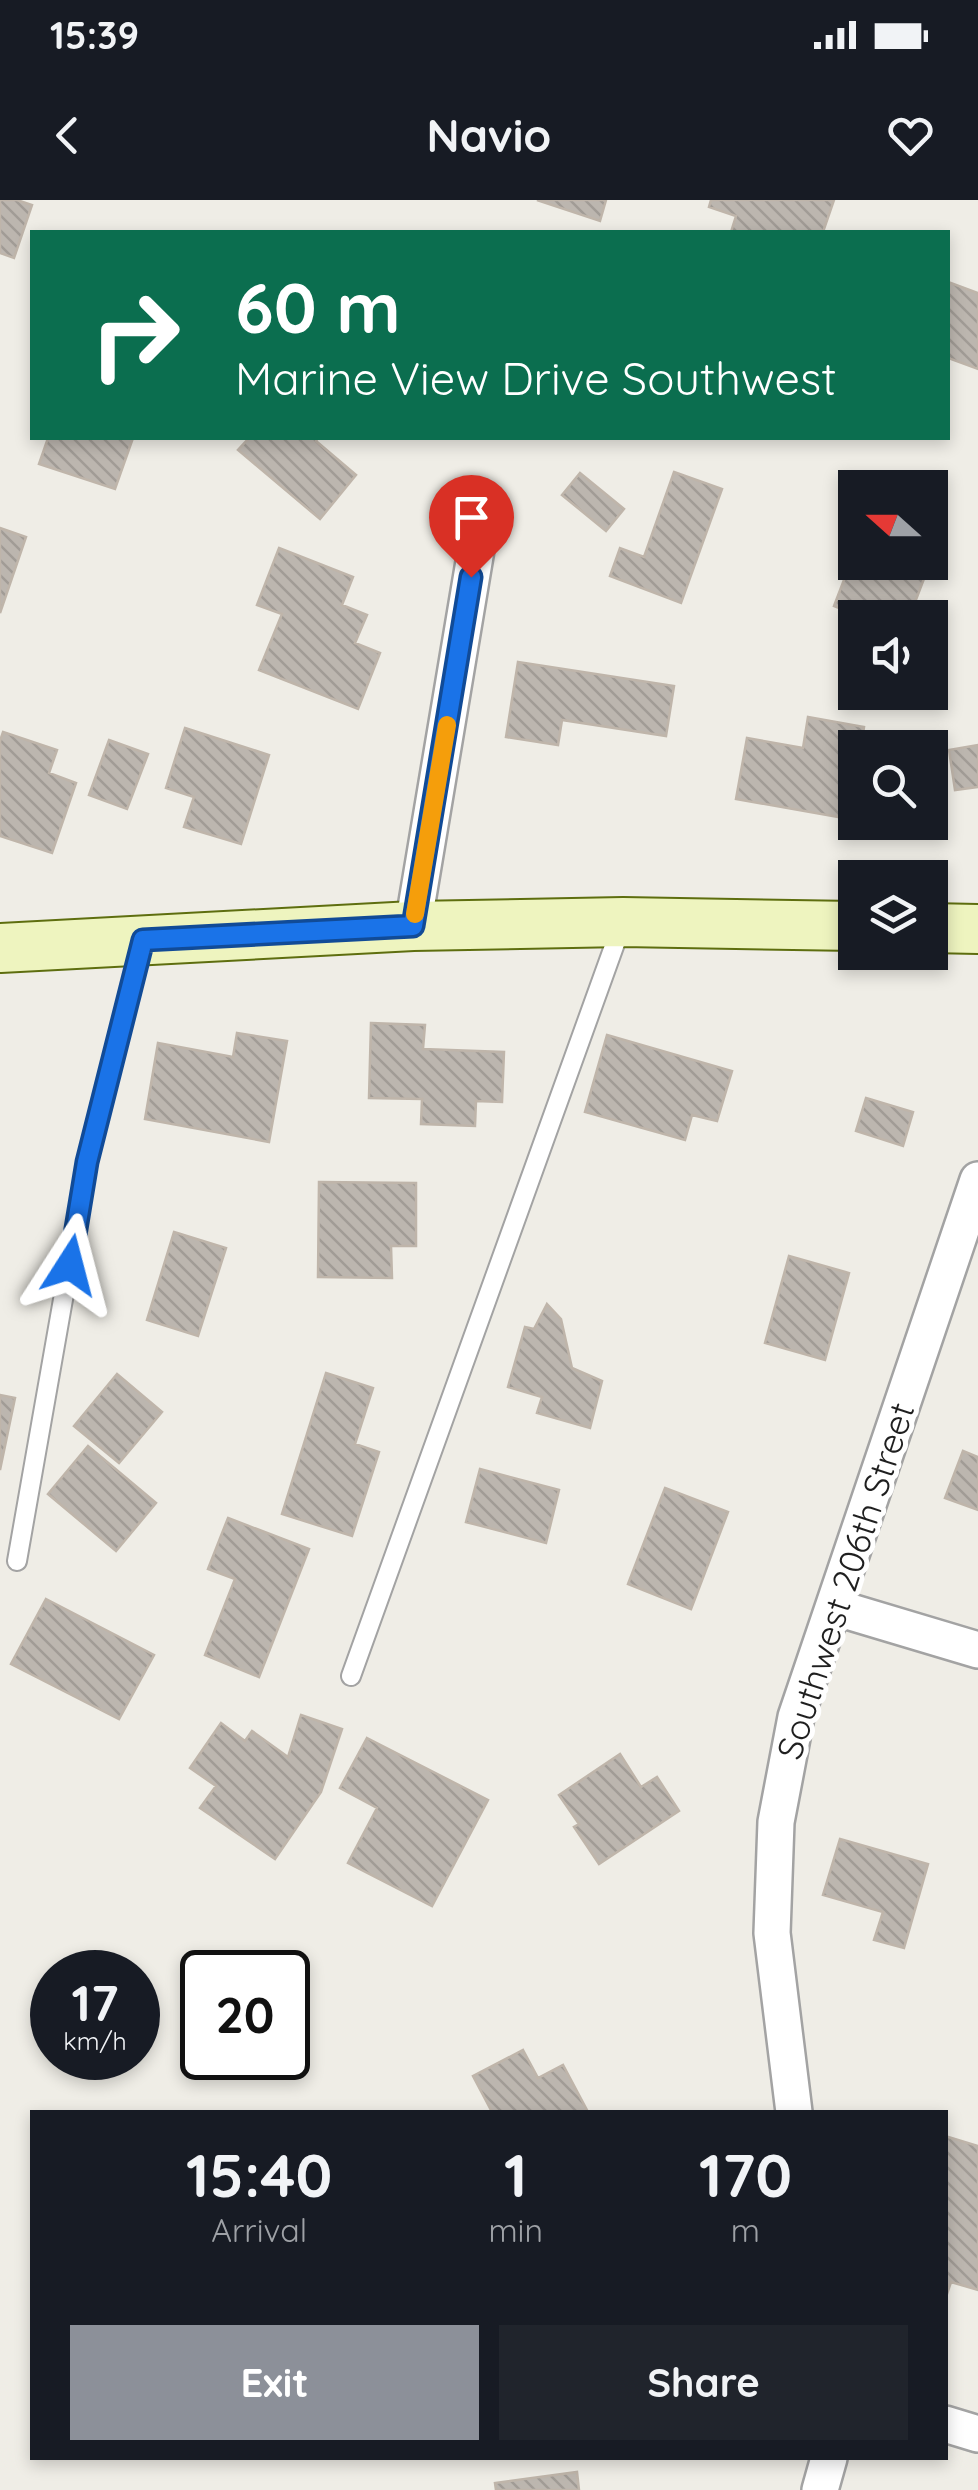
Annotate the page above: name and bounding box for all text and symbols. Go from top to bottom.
text: 15:39 [50,11,139,59]
text: Navio [427,107,551,163]
icon: back [40,108,95,163]
icon: heart [883,108,938,163]
text: 60 m [235,263,401,351]
icon: right [70,270,200,400]
text: Marine View Drive Southwest [235,350,836,406]
north arrow [838,470,948,580]
map controls [838,470,948,970]
pin [429,475,514,578]
icon: arrive [444,490,499,545]
button: sound [838,600,948,710]
button: search [838,730,948,840]
button: layers [838,860,948,970]
position arrow [18,1213,122,1317]
street label: Southwest 206th Street [767,1397,924,1765]
speed limit sign: 20 [180,1950,310,2080]
text: 17 [72,1971,118,2034]
text: km/h [63,2025,127,2056]
text: 15:40 [186,2137,332,2212]
text: 1 [504,2137,527,2212]
text: 170 [699,2137,792,2212]
text: Arrival [211,2210,307,2250]
text: min [488,2210,543,2250]
text: m [731,2210,760,2250]
button: Exit [70,2325,479,2440]
button: Share [499,2325,908,2440]

